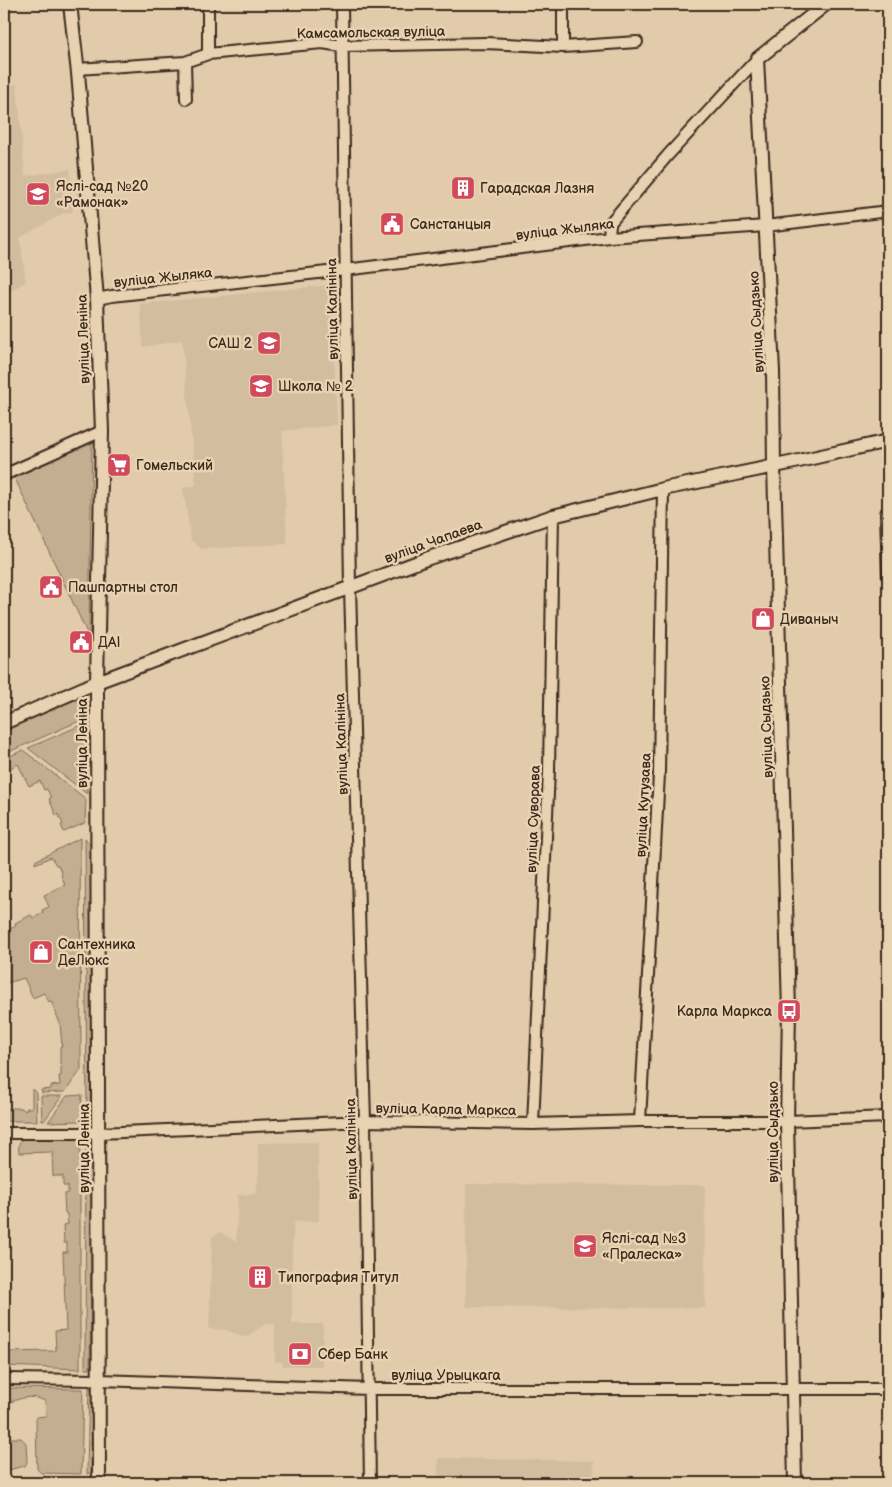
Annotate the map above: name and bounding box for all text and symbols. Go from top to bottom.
street label: Камсамольская вуліца [297,23,446,42]
building icon: Гарадская Лазня [450,175,476,201]
place label: Яслі-сад №20 «Рамонак» [56,178,148,211]
place label: Гарадская Лазня [480,180,594,197]
school or university icon: Яслі-сад №20 «Рамонак» [25,181,51,207]
public building icon: Санстанцыя [379,211,405,237]
street label: вуліца Жыляка [515,215,616,244]
place label: Санстанцыя [410,216,491,233]
street label: вуліца Калініна [323,257,342,360]
street label: вуліца Жыляка [113,264,214,291]
street label: вуліца Сыдзько [745,271,768,373]
street label: вуліца Леніна [73,293,94,384]
school or university icon: САШ 2 [256,330,282,356]
place label: САШ 2 [208,335,253,352]
school or university icon: Школа № 2 [248,373,274,399]
place label: Школа № 2 [278,378,354,395]
supermarket icon: Гомельский [106,452,132,478]
place label: Гомельский [136,457,213,474]
street label: вуліца Чапаева [382,516,485,567]
public building icon: Пашпартны стол [38,574,64,600]
place label: Пашпартны стол [68,579,178,596]
shop icon: Диваныч [750,606,776,632]
place label: Диваныч [780,611,839,628]
public building icon: ДАІ [68,629,94,655]
place label: ДАІ [98,634,120,651]
street label: вуліца Сыдзько [756,676,777,778]
street label: вуліца Калініна [331,692,352,795]
street label: вуліца Леніна [74,697,91,788]
street label: вуліца Кутузава [632,752,655,858]
street label: вуліца Суворава [523,764,544,873]
place label: Сантехника ДеЛюкс [58,936,136,969]
shop icon: Сантехника ДеЛюкс [28,939,54,965]
bus stop icon: Карла Маркса [776,998,802,1024]
place label: Карла Маркса [677,1003,773,1020]
street label: вуліца Сыдзько [765,1081,782,1183]
street label: вуліца Калініна [342,1097,361,1200]
street label: вуліца Карла Маркса [375,1100,517,1119]
street label: вуліца Леніна [76,1102,93,1193]
place label: Яслі-сад №3 «Пралеска» [602,1230,686,1263]
school or university icon: Яслі-сад №3 «Пралеска» [572,1233,598,1259]
building icon: Типография Титул [247,1264,273,1290]
place label: Типография Титул [278,1269,399,1286]
bank icon: Сбер Банк [287,1341,313,1367]
place label: Сбер Банк [318,1346,389,1363]
street label: вуліца Урыцкага [391,1367,502,1384]

